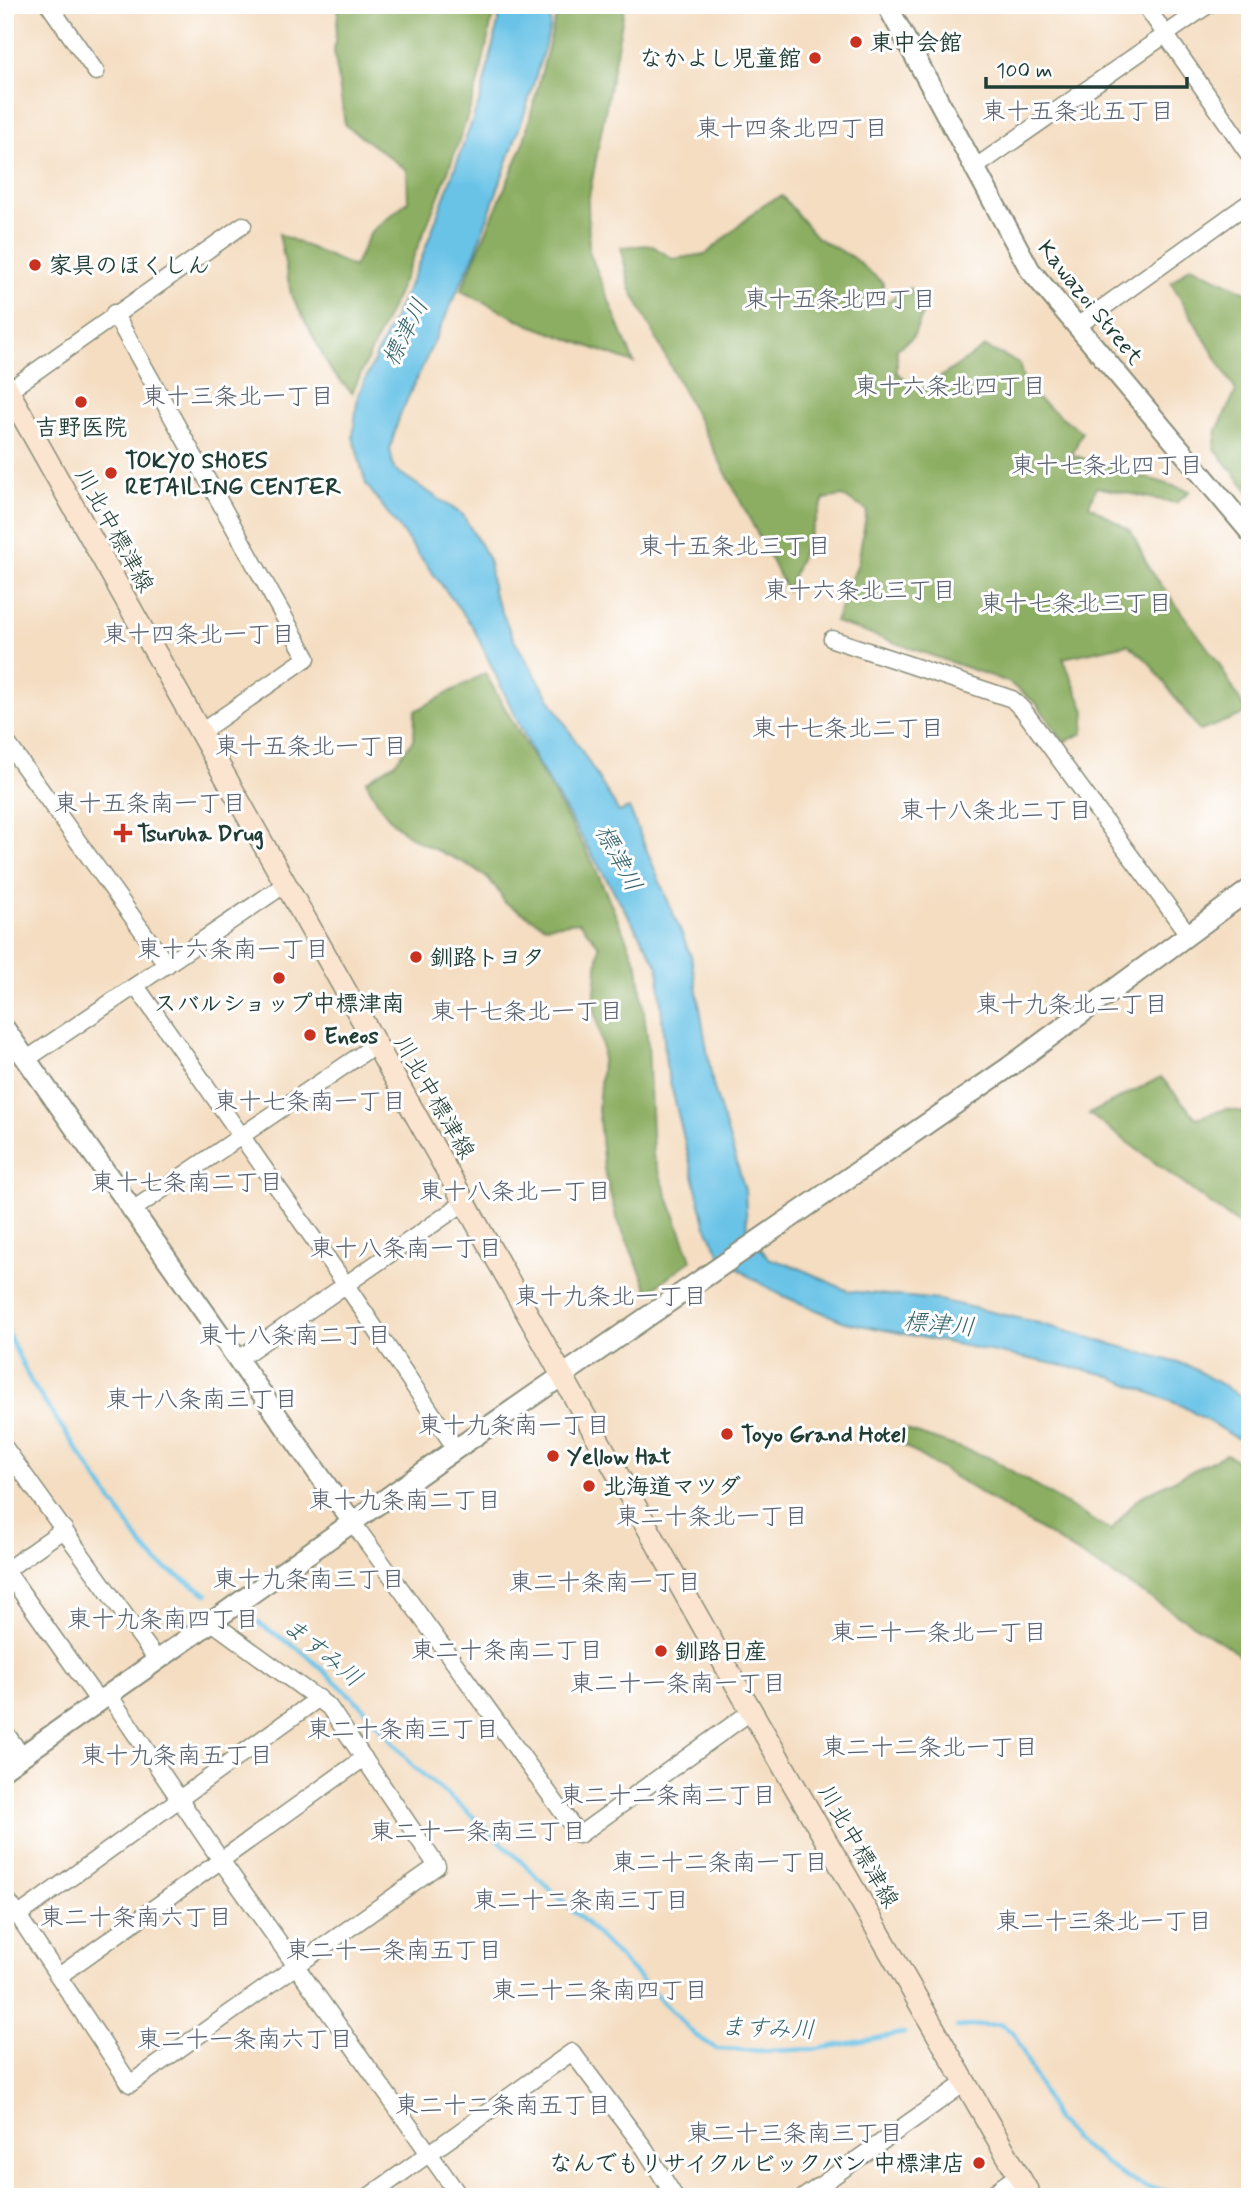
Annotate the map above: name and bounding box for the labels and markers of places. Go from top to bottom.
place label: 東中会館 [870,29,962,59]
marker: 東中会館 [848,34,864,50]
place label: なかよし児童館 [640,45,801,75]
marker: なかよし児童館 [807,50,823,66]
place label: 家具のほくしん [49,252,210,282]
marker: 家具のほくしん [27,257,43,273]
marker: 吉野医院 [73,394,89,410]
place label: 吉野医院 [35,414,127,444]
place label: TOKYO SHOES RETAILING CENTER [125,447,341,503]
marker: TOKYO SHOES RETAILING CENTER [103,465,119,481]
place label: Tsuruha Drug [137,820,264,850]
marker: Tsuruha Drug [115,825,131,841]
place label: 釧路トヨタ [430,944,545,974]
marker: 釧路トヨタ [408,949,424,965]
marker: スバルショップ中標津南 [271,970,287,986]
place label: スバルショップ中標津南 [153,990,405,1020]
place label: Eneos [324,1022,379,1052]
marker: Eneos [302,1027,318,1043]
place label: Toyo Grand Hotel [741,1421,906,1451]
marker: Toyo Grand Hotel [719,1426,735,1442]
place label: Yellow Hat [567,1443,671,1473]
marker: Yellow Hat [545,1448,561,1464]
place label: 北海道マツダ [603,1473,741,1503]
marker: 北海道マツダ [581,1478,597,1494]
place label: 釧路日産 [675,1638,767,1668]
marker: 釧路日産 [653,1643,669,1659]
place label: なんでもリサイクルビックバン 中標津店 [549,2150,965,2180]
marker: なんでもリサイクルビックバン 中標津店 [971,2155,987,2171]

